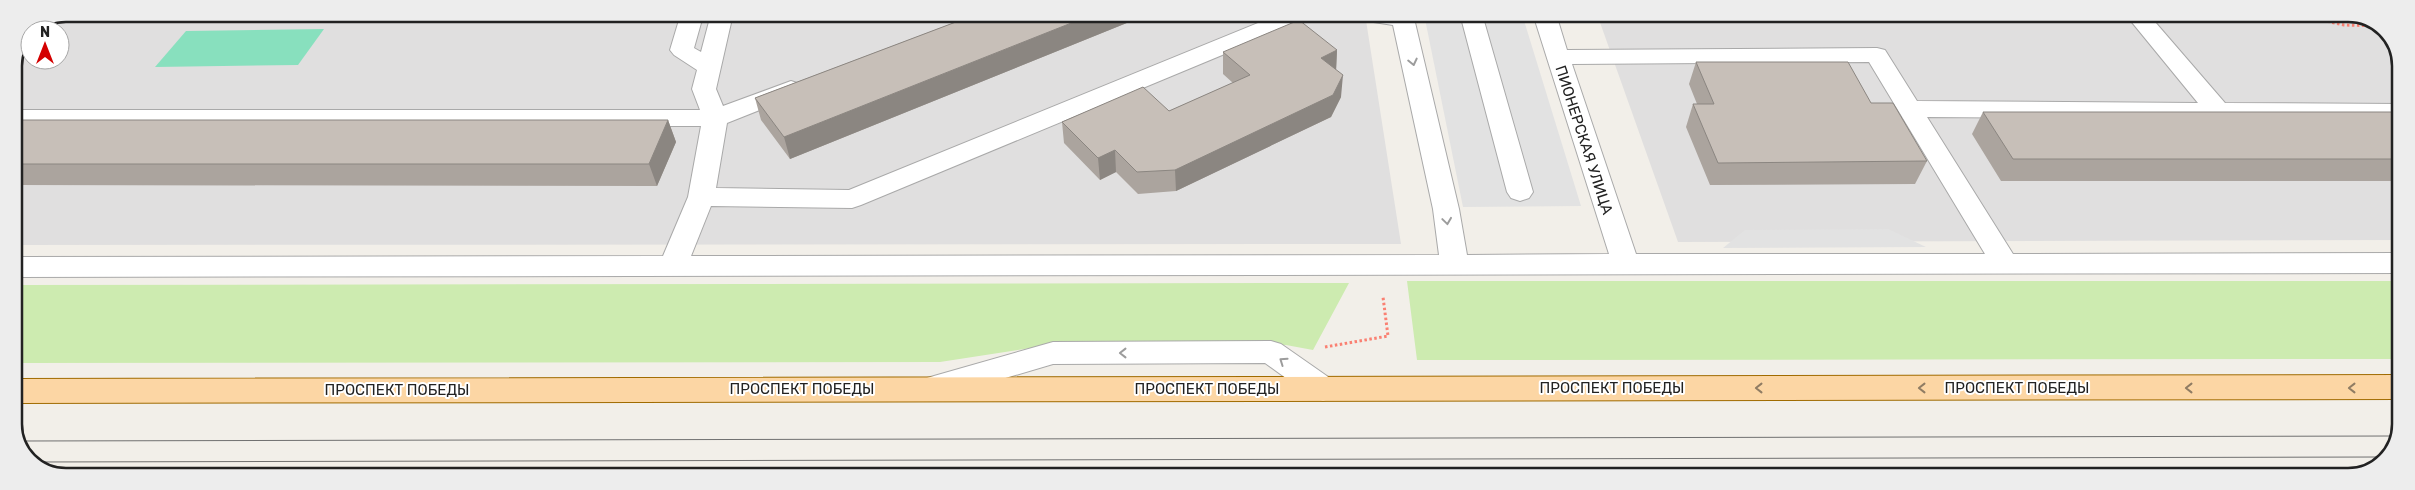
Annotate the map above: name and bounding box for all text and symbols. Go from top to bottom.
north arrow [20,20,70,70]
text: N [40,24,50,41]
one-way arrow [1407,57,1418,66]
street label: ПИОНЕРСКАЯ УЛИЦА [1551,63,1617,217]
one-way arrow [1442,216,1452,225]
one-way arrow [1119,348,1127,358]
one-way arrow [1279,358,1289,367]
street label: ПРОСПЕКТ ПОБЕДЫ [1540,379,1684,397]
street label: ПРОСПЕКТ ПОБЕДЫ [1945,379,2089,397]
street label: ПРОСПЕКТ ПОБЕДЫ [730,380,874,398]
street label: ПРОСПЕКТ ПОБЕДЫ [1135,380,1279,398]
street label: ПРОСПЕКТ ПОБЕДЫ [325,381,469,399]
one-way arrow [1755,383,1762,393]
one-way arrow [1917,383,1925,393]
one-way arrow [2185,383,2192,393]
one-way arrow [2347,383,2355,393]

